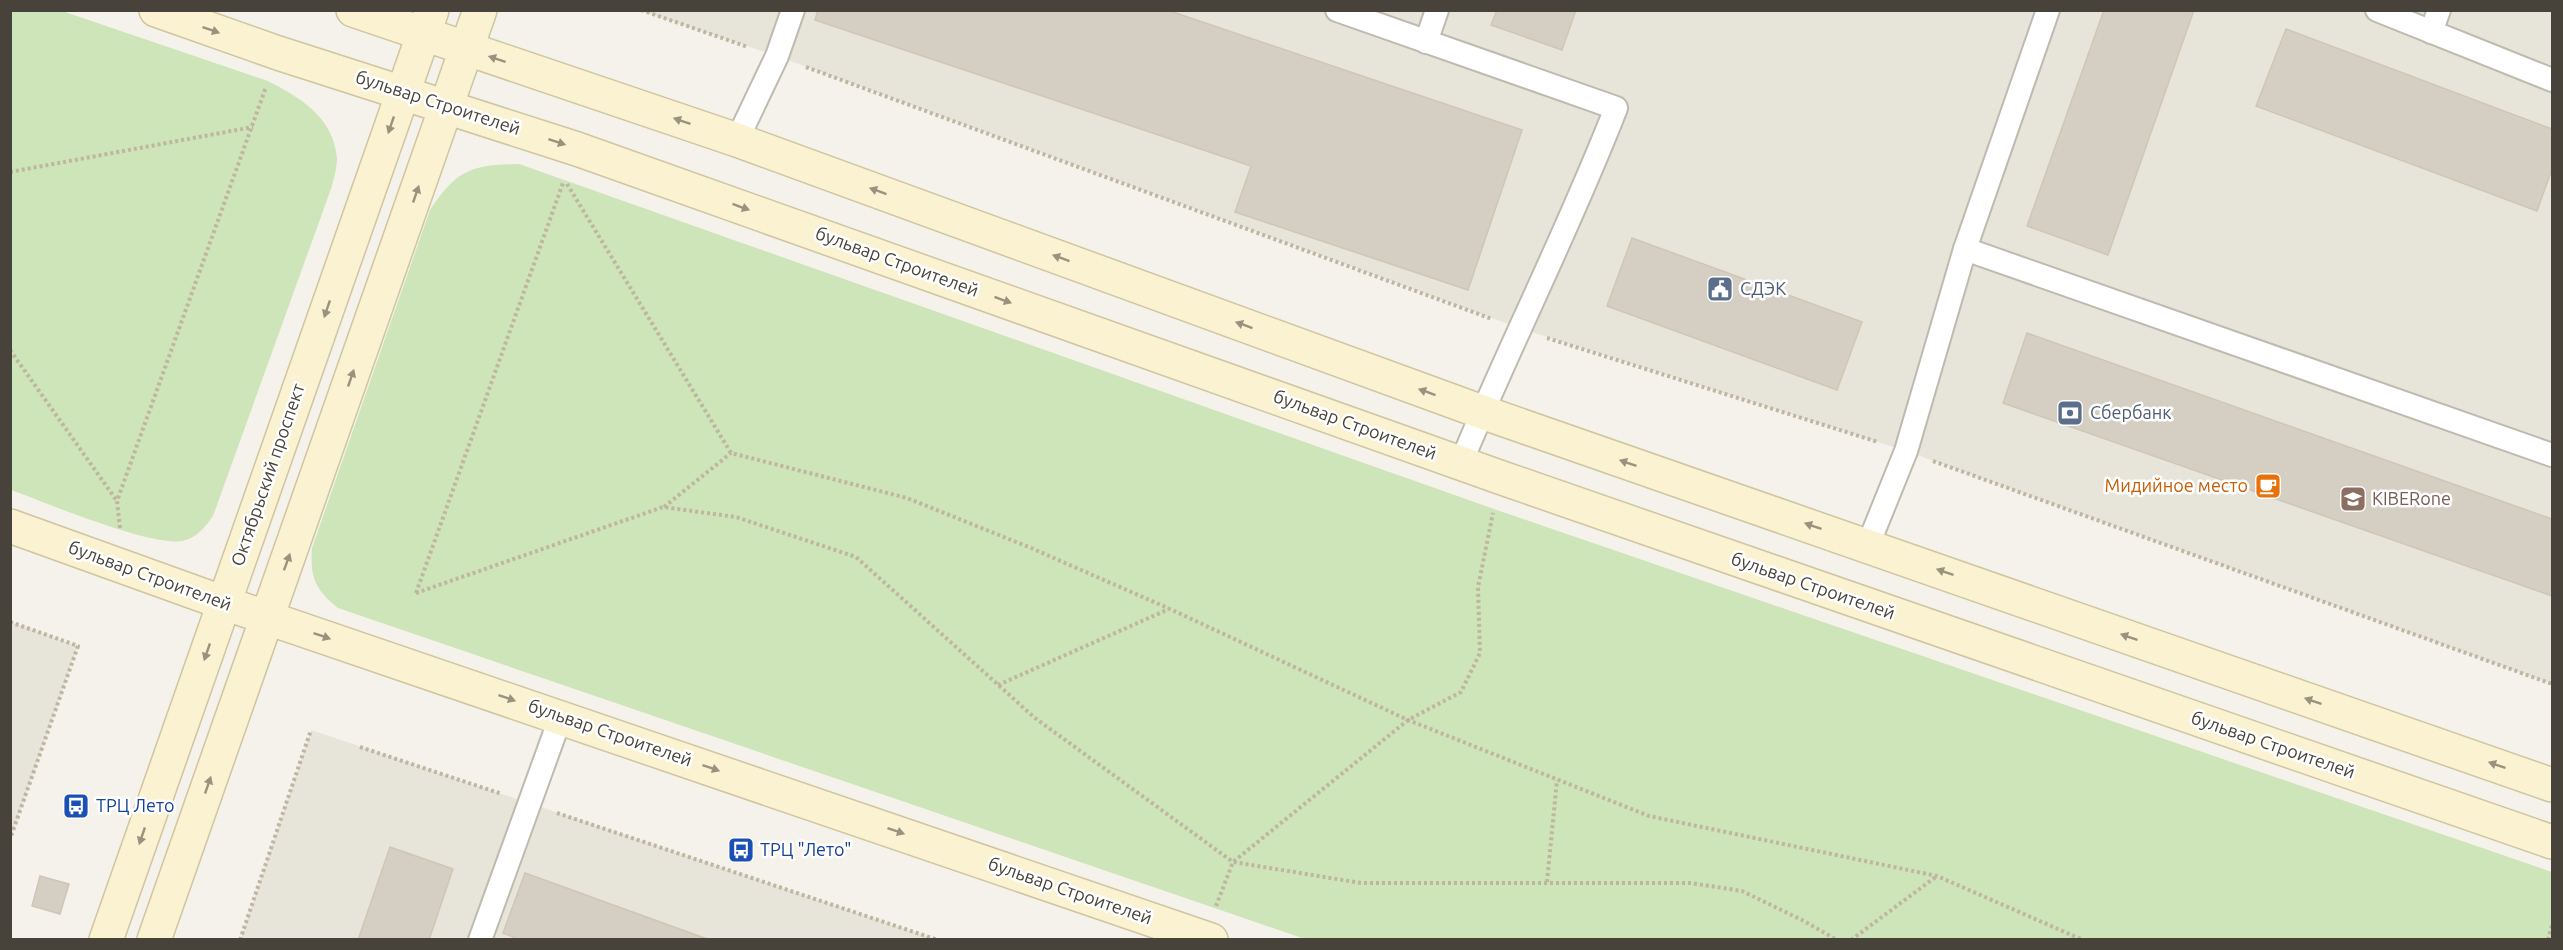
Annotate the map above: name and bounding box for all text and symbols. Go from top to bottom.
one-way arrow [203,25,221,35]
one-way arrow [488,54,506,63]
street label: бульвар Строителей [353,66,523,138]
one-way arrow [386,116,396,134]
one-way arrow [673,116,691,126]
one-way arrow [548,138,566,147]
one-way arrow [411,185,421,203]
one-way arrow [869,186,887,196]
one-way arrow [732,202,750,212]
street label: бульвар Строителей [813,222,982,300]
one-way arrow [1052,253,1070,263]
public building icon: СДЭК [1705,274,1735,304]
place label: СДЭК [1740,278,1786,298]
one-way arrow [995,296,1013,306]
one-way arrow [321,300,331,318]
one-way arrow [1235,320,1253,330]
one-way arrow [347,369,357,387]
street label: Октябрьский проспект [226,381,308,569]
street label: бульвар Строителей [1271,385,1440,463]
one-way arrow [1418,387,1436,397]
bank icon: Сбербанк [2055,398,2085,428]
place label: Сбербанк [2090,402,2172,422]
one-way arrow [1619,457,1637,467]
cafe icon: Мидийное место [2253,471,2283,501]
place label: Мидийное место [2105,475,2248,495]
school or university icon: KIBERone [2338,484,2368,514]
place label: KIBERone [2372,488,2451,508]
one-way arrow [1804,521,1822,531]
street label: бульвар Строителей [66,536,235,614]
street label: бульвар Строителей [1729,548,1898,623]
one-way arrow [282,553,292,571]
one-way arrow [1936,567,1954,577]
one-way arrow [313,631,331,641]
one-way arrow [2120,631,2138,641]
one-way arrow [201,643,211,661]
one-way arrow [498,694,516,703]
street label: бульвар Строителей [526,695,695,770]
one-way arrow [2304,695,2322,705]
street label: бульвар Строителей [2189,707,2358,782]
one-way arrow [2488,760,2506,770]
one-way arrow [702,764,720,773]
one-way arrow [203,776,213,794]
bus stop icon: ТРЦ Лето [61,791,91,821]
place label: ТРЦ Лето [96,795,174,815]
one-way arrow [136,827,146,845]
one-way arrow [887,827,905,837]
bus stop icon: ТРЦ "Лето" [726,835,756,865]
place label: ТРЦ "Лето" [760,839,851,859]
street label: бульвар Строителей [986,853,1155,928]

